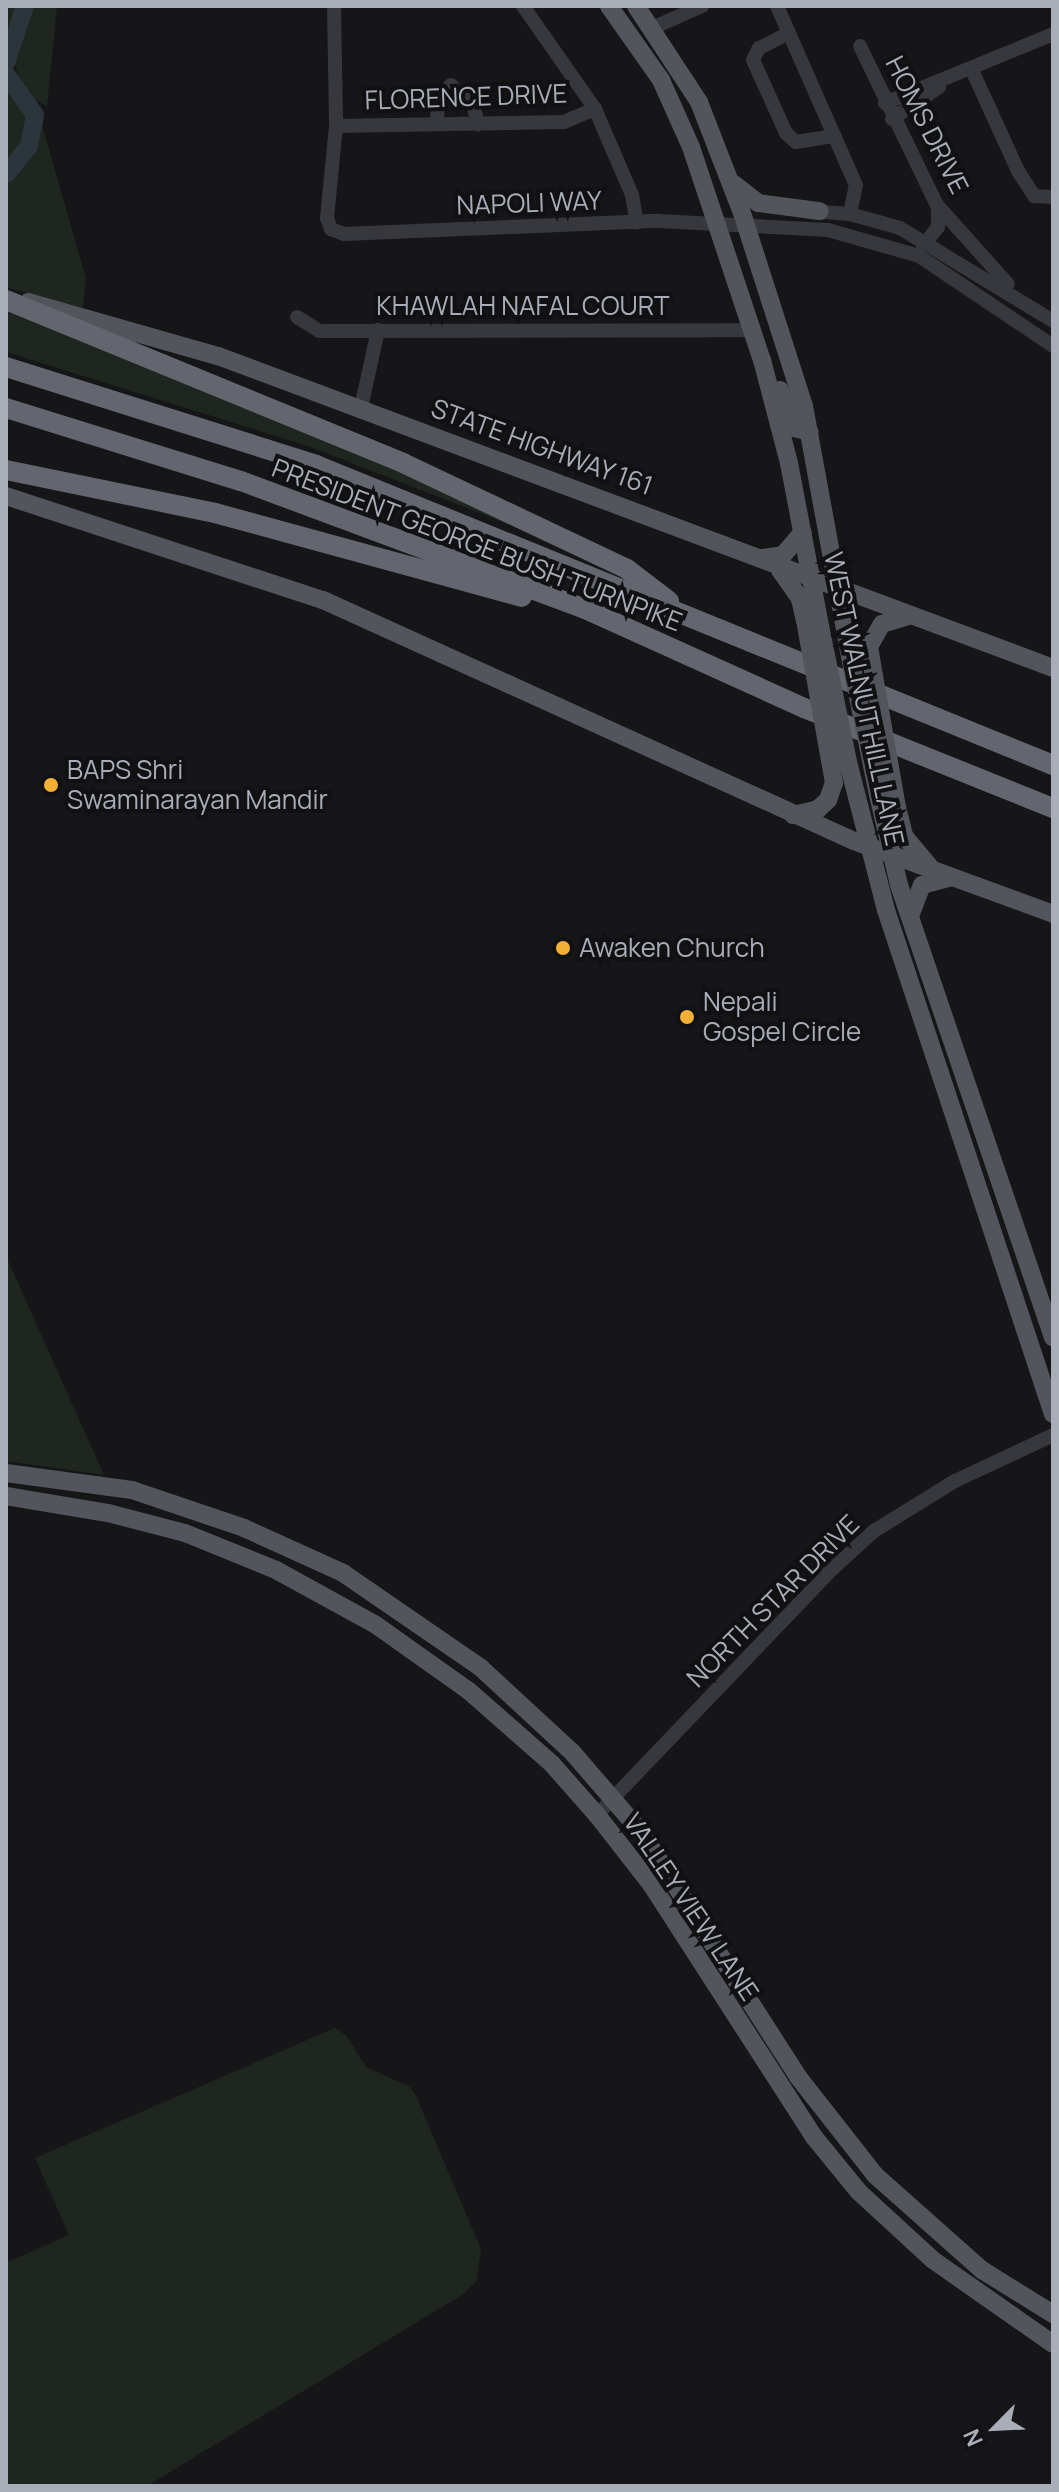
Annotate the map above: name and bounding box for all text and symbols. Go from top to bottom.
street label: HOMS DRIVE [879,51,975,199]
street label: FLORENCE DRIVE [364,78,568,116]
street label: NAPOLI WAY [456,185,602,221]
street label: KHAWLAH NAFAL COURT [376,290,670,322]
street label: STATE HIGHWAY 161 [426,392,658,502]
street label: PRESIDENT GEORGE BUSH TURNPIKE [267,452,687,638]
street label: WEST WALNUT HILL LANE [817,548,911,850]
place label: BAPS Shri Swaminarayan Mandir [67,754,328,816]
marker: BAPS Shri Swaminarayan Mandir [42,776,60,794]
place label: Awaken Church [579,932,765,964]
marker: Awaken Church [554,939,572,957]
place label: Nepali Gospel Circle [703,986,861,1048]
marker: Nepali Gospel Circle [678,1008,696,1026]
street label: NORTH STAR DRIVE [680,1508,866,1694]
street label: VALLEY VIEW LANE [617,1807,765,2007]
north arrow [955,2388,1035,2468]
text: N [956,2424,990,2451]

